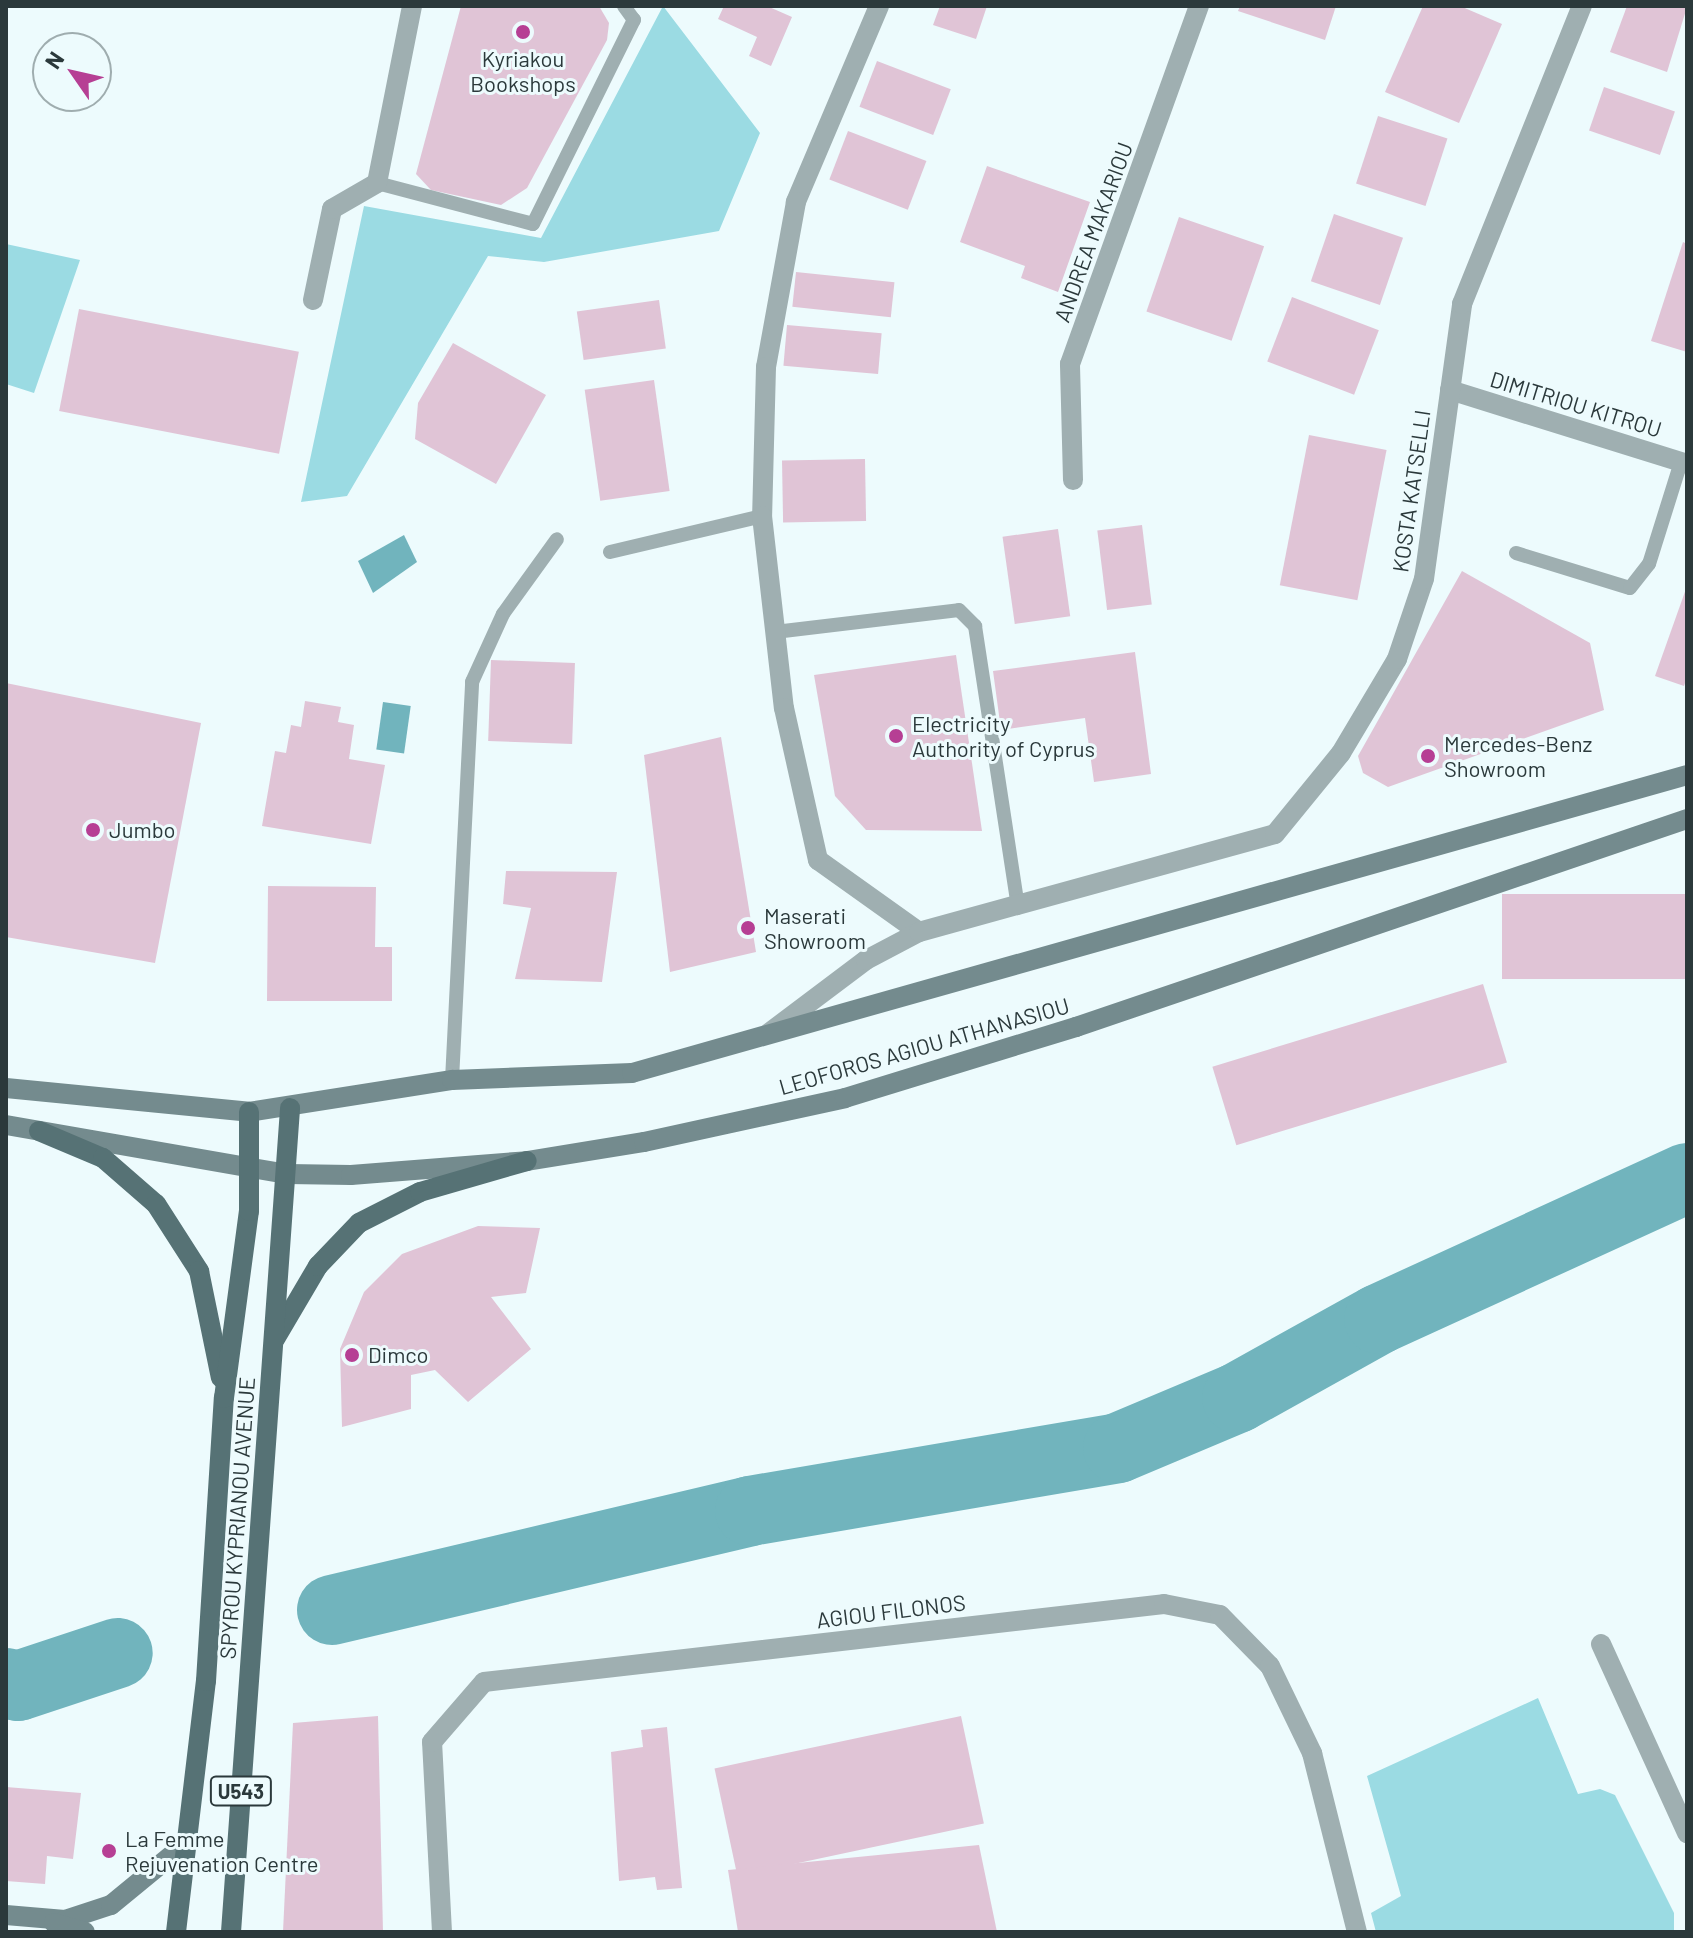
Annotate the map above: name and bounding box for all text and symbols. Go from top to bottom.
marker: Kyriakou Bookshops [514,23,532,41]
north arrow [32,32,112,112]
place label: Kyriakou Bookshops [470,45,576,96]
text: N [39,46,69,73]
street label: ANDREA MAKARIOU [1048,138,1138,326]
street label: DIMITRIOU KITROU [1487,365,1665,443]
street label: KOSTA KATSELLI [1387,408,1435,574]
place label: Electricity Authority of Cyprus [912,710,1095,762]
marker: Electricity Authority of Cyprus [887,727,905,745]
place label: Mercedes-Benz Showroom [1444,730,1592,782]
marker: Mercedes-Benz Showroom [1419,747,1437,765]
place label: Jumbo [109,817,176,843]
marker: Jumbo [84,821,102,839]
place label: Maserati Showroom [764,902,866,954]
marker: Maserati Showroom [739,919,757,937]
street label: LEOFOROS AGIOU ATHANASIOU [776,992,1072,1100]
place label: Dimco [368,1342,429,1368]
marker: Dimco [343,1346,361,1364]
street label: SPYROU KYPRIANOU AVENUE [214,1376,260,1660]
street label: AGIOU FILONOS [815,1589,967,1633]
road number: U543 [209,1775,273,1807]
place label: La Femme Rejuvenation Centre [125,1825,319,1876]
marker: La Femme Rejuvenation Centre [100,1842,118,1860]

